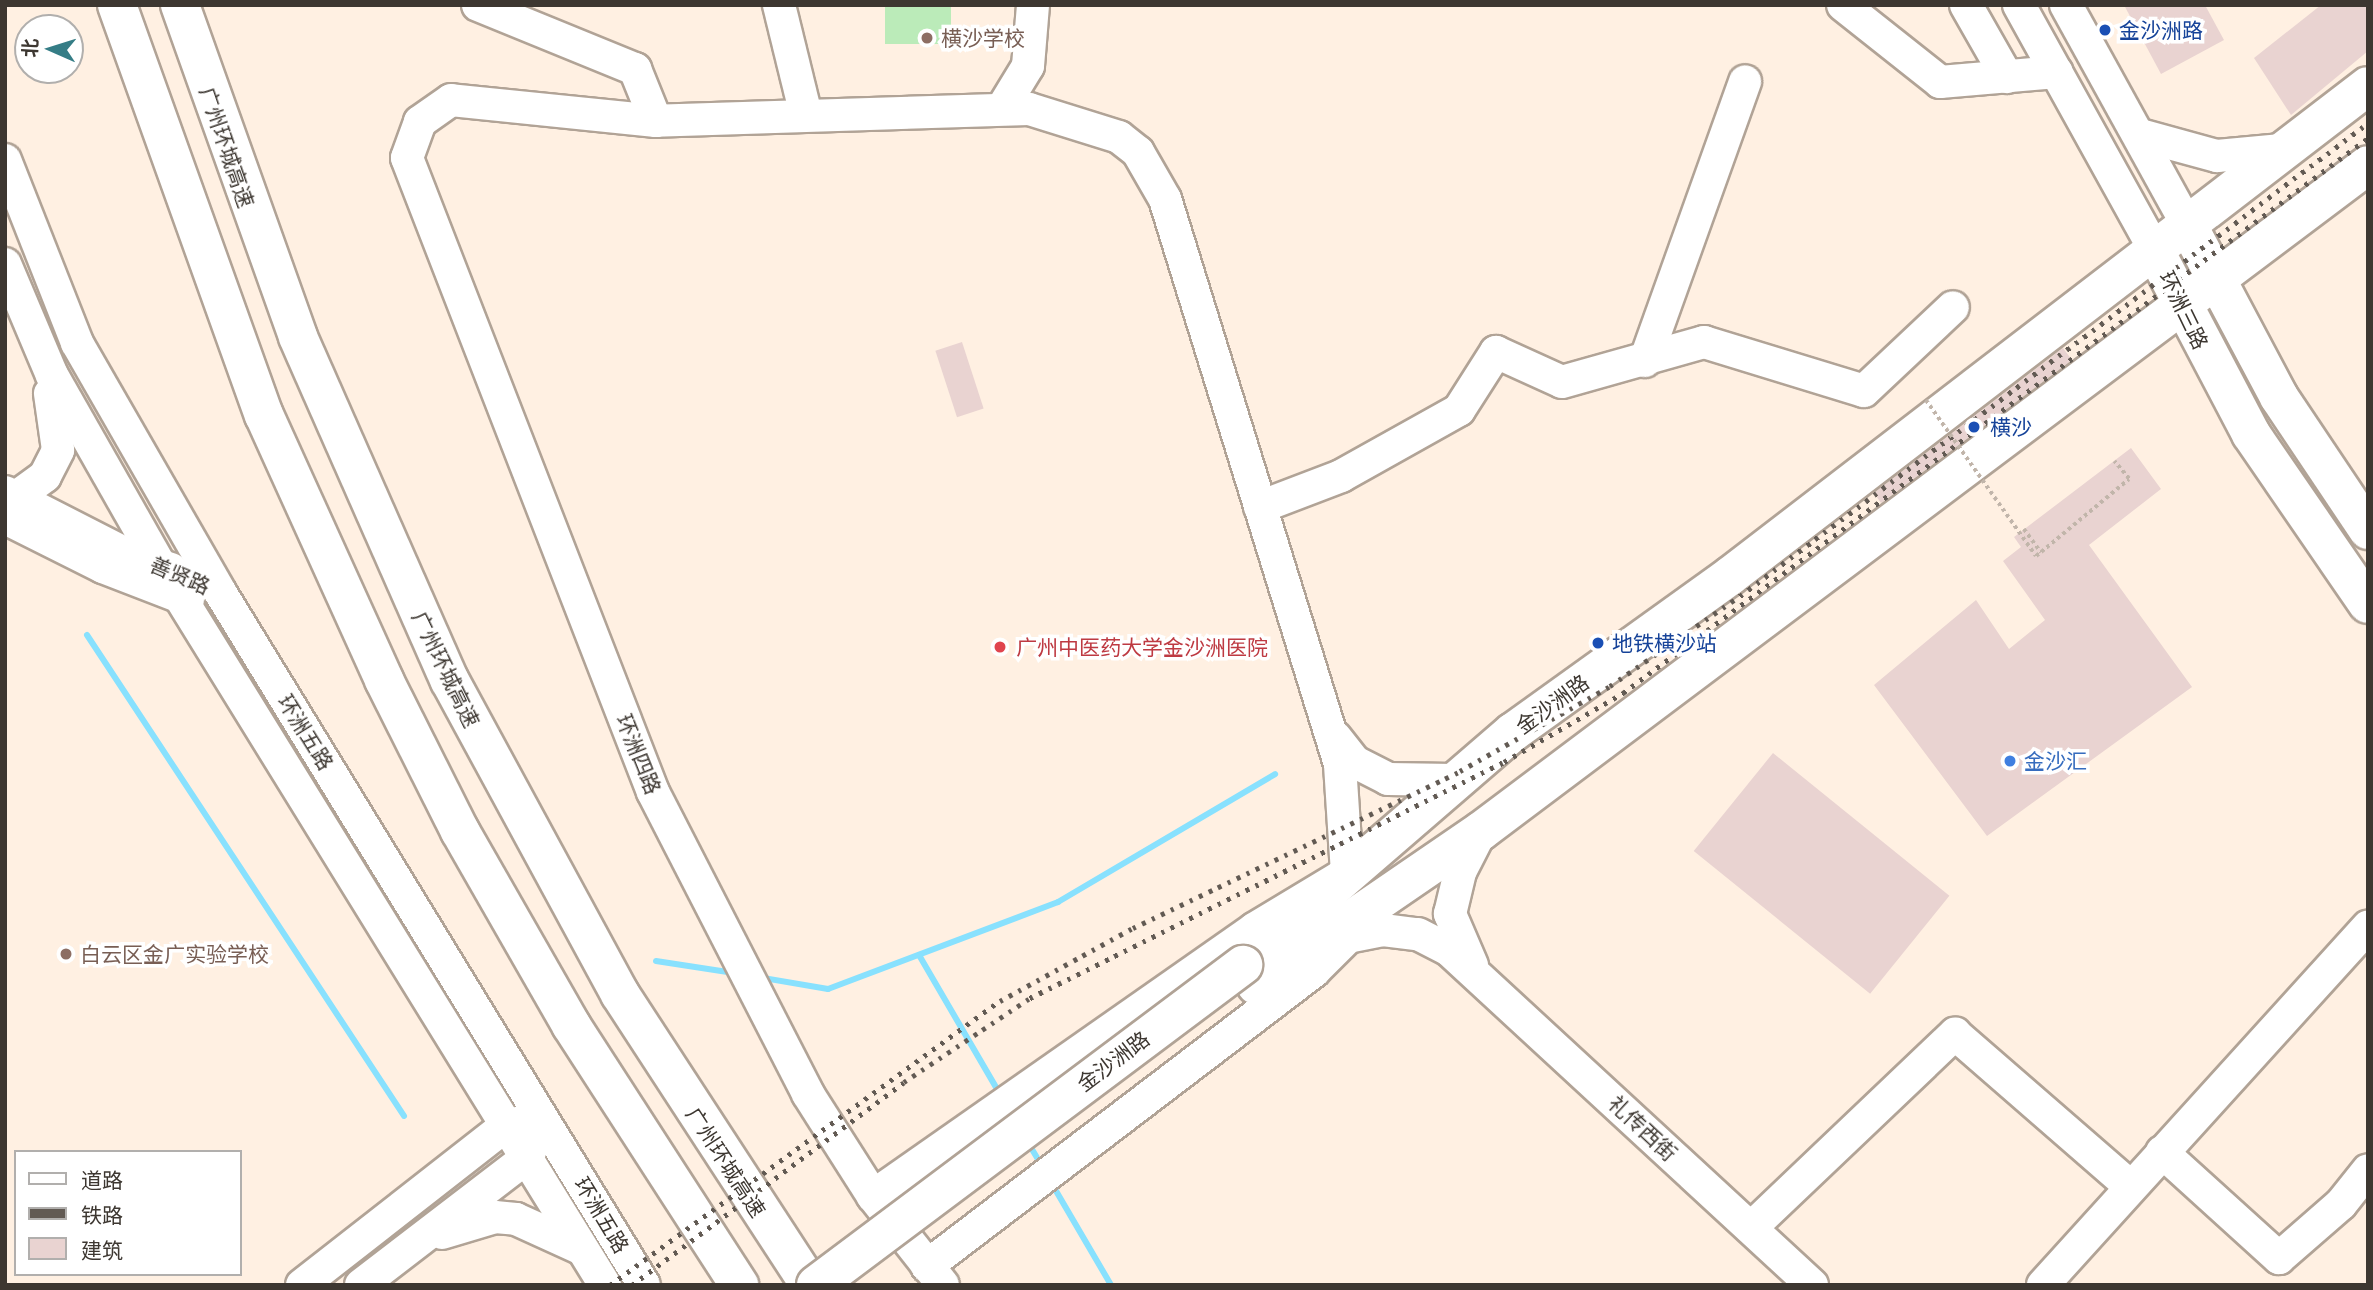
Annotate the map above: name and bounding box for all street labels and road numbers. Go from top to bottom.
street label: 广州环城高速 [195,83,259,211]
street label: 环洲三路 [2154,267,2214,353]
street label: 善贤路 [146,551,214,599]
street label: 广州环城高速 [407,607,485,731]
street label: 金沙洲路 [1511,669,1593,739]
street label: 环洲五路 [273,690,339,774]
street label: 环洲四路 [612,710,666,798]
street label: 金沙洲路 [1072,1026,1154,1096]
street label: 礼传西街 [1604,1090,1682,1166]
street label: 广州环城高速 [681,1102,771,1222]
street label: 环洲五路 [570,1173,634,1257]

